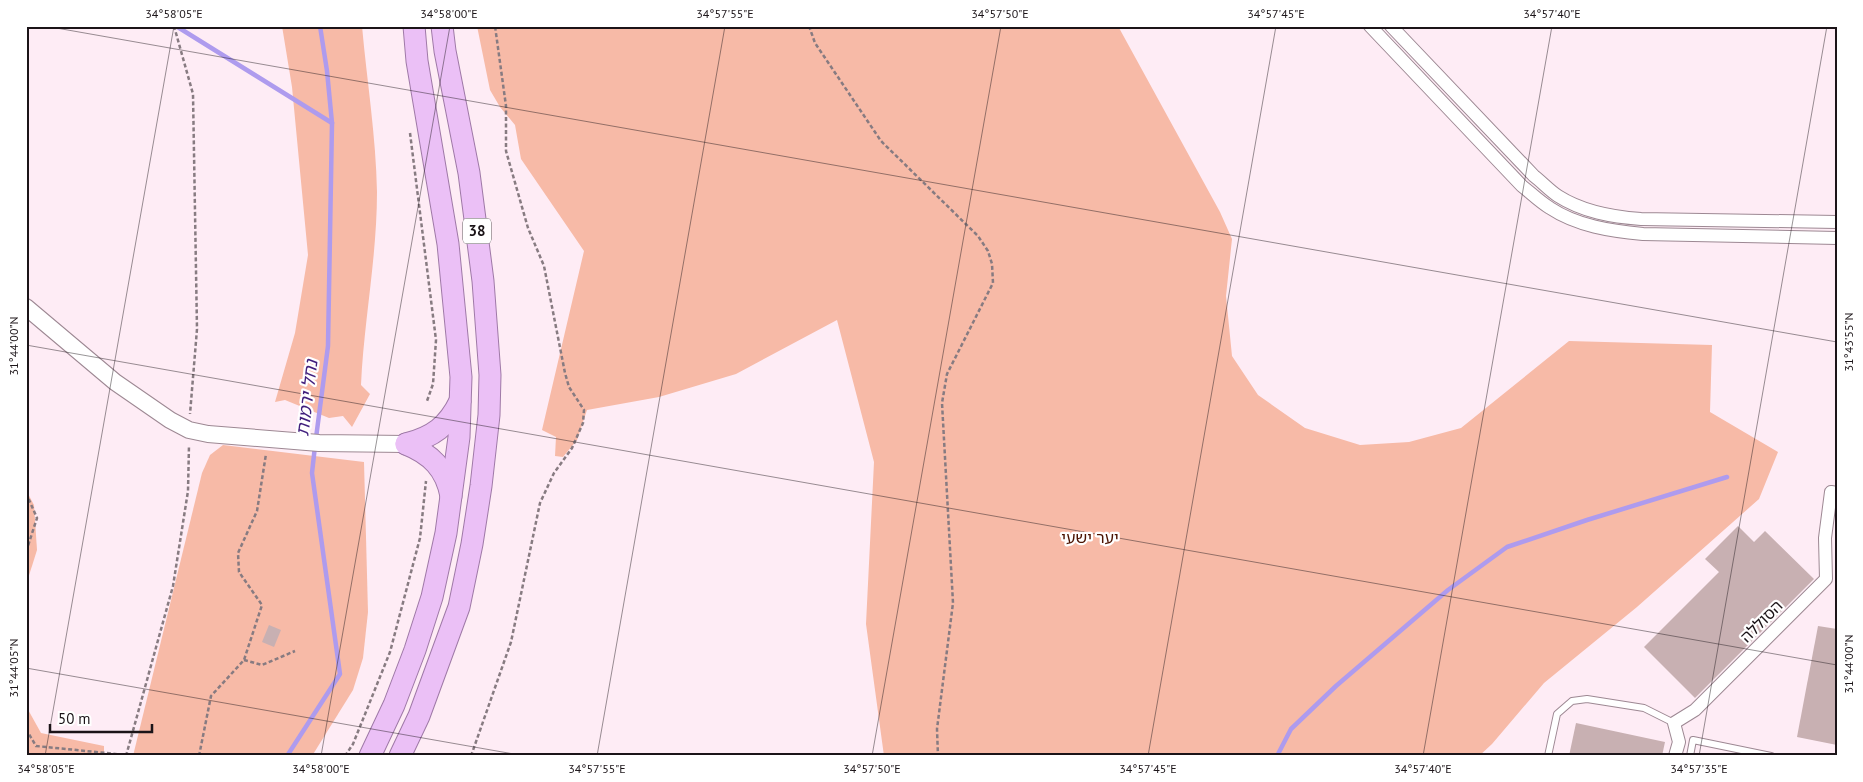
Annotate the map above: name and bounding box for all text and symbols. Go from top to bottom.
text: 34°58'05"E [145,6,203,21]
text: 34°58'00"E [420,6,478,21]
text: 34°57'55"E [696,6,754,21]
text: 34°57'50"E [971,6,1029,21]
text: 34°57'45"E [1247,6,1305,21]
text: 34°57'40"E [1523,6,1581,21]
road number: 38 [463,218,491,244]
text: 31°43'55"N [1841,312,1856,372]
text: 31°44'00"N [6,316,21,376]
water label: נחל ירמות [290,357,323,437]
park label: יער ישעי [1061,527,1119,547]
street label: הסוללה [1736,596,1786,646]
text: 31°44'00"N [1841,634,1856,694]
text: 31°44'05"N [6,638,21,698]
scale bar [50,702,152,734]
text: 50 m [58,709,91,728]
text: 34°58'05"E [17,761,75,776]
text: 34°58'00"E [292,761,350,776]
text: 34°57'55"E [568,761,626,776]
text: 34°57'50"E [843,761,901,776]
text: 34°57'45"E [1119,761,1177,776]
text: 34°57'40"E [1394,761,1452,776]
text: 34°57'35"E [1670,761,1728,776]

